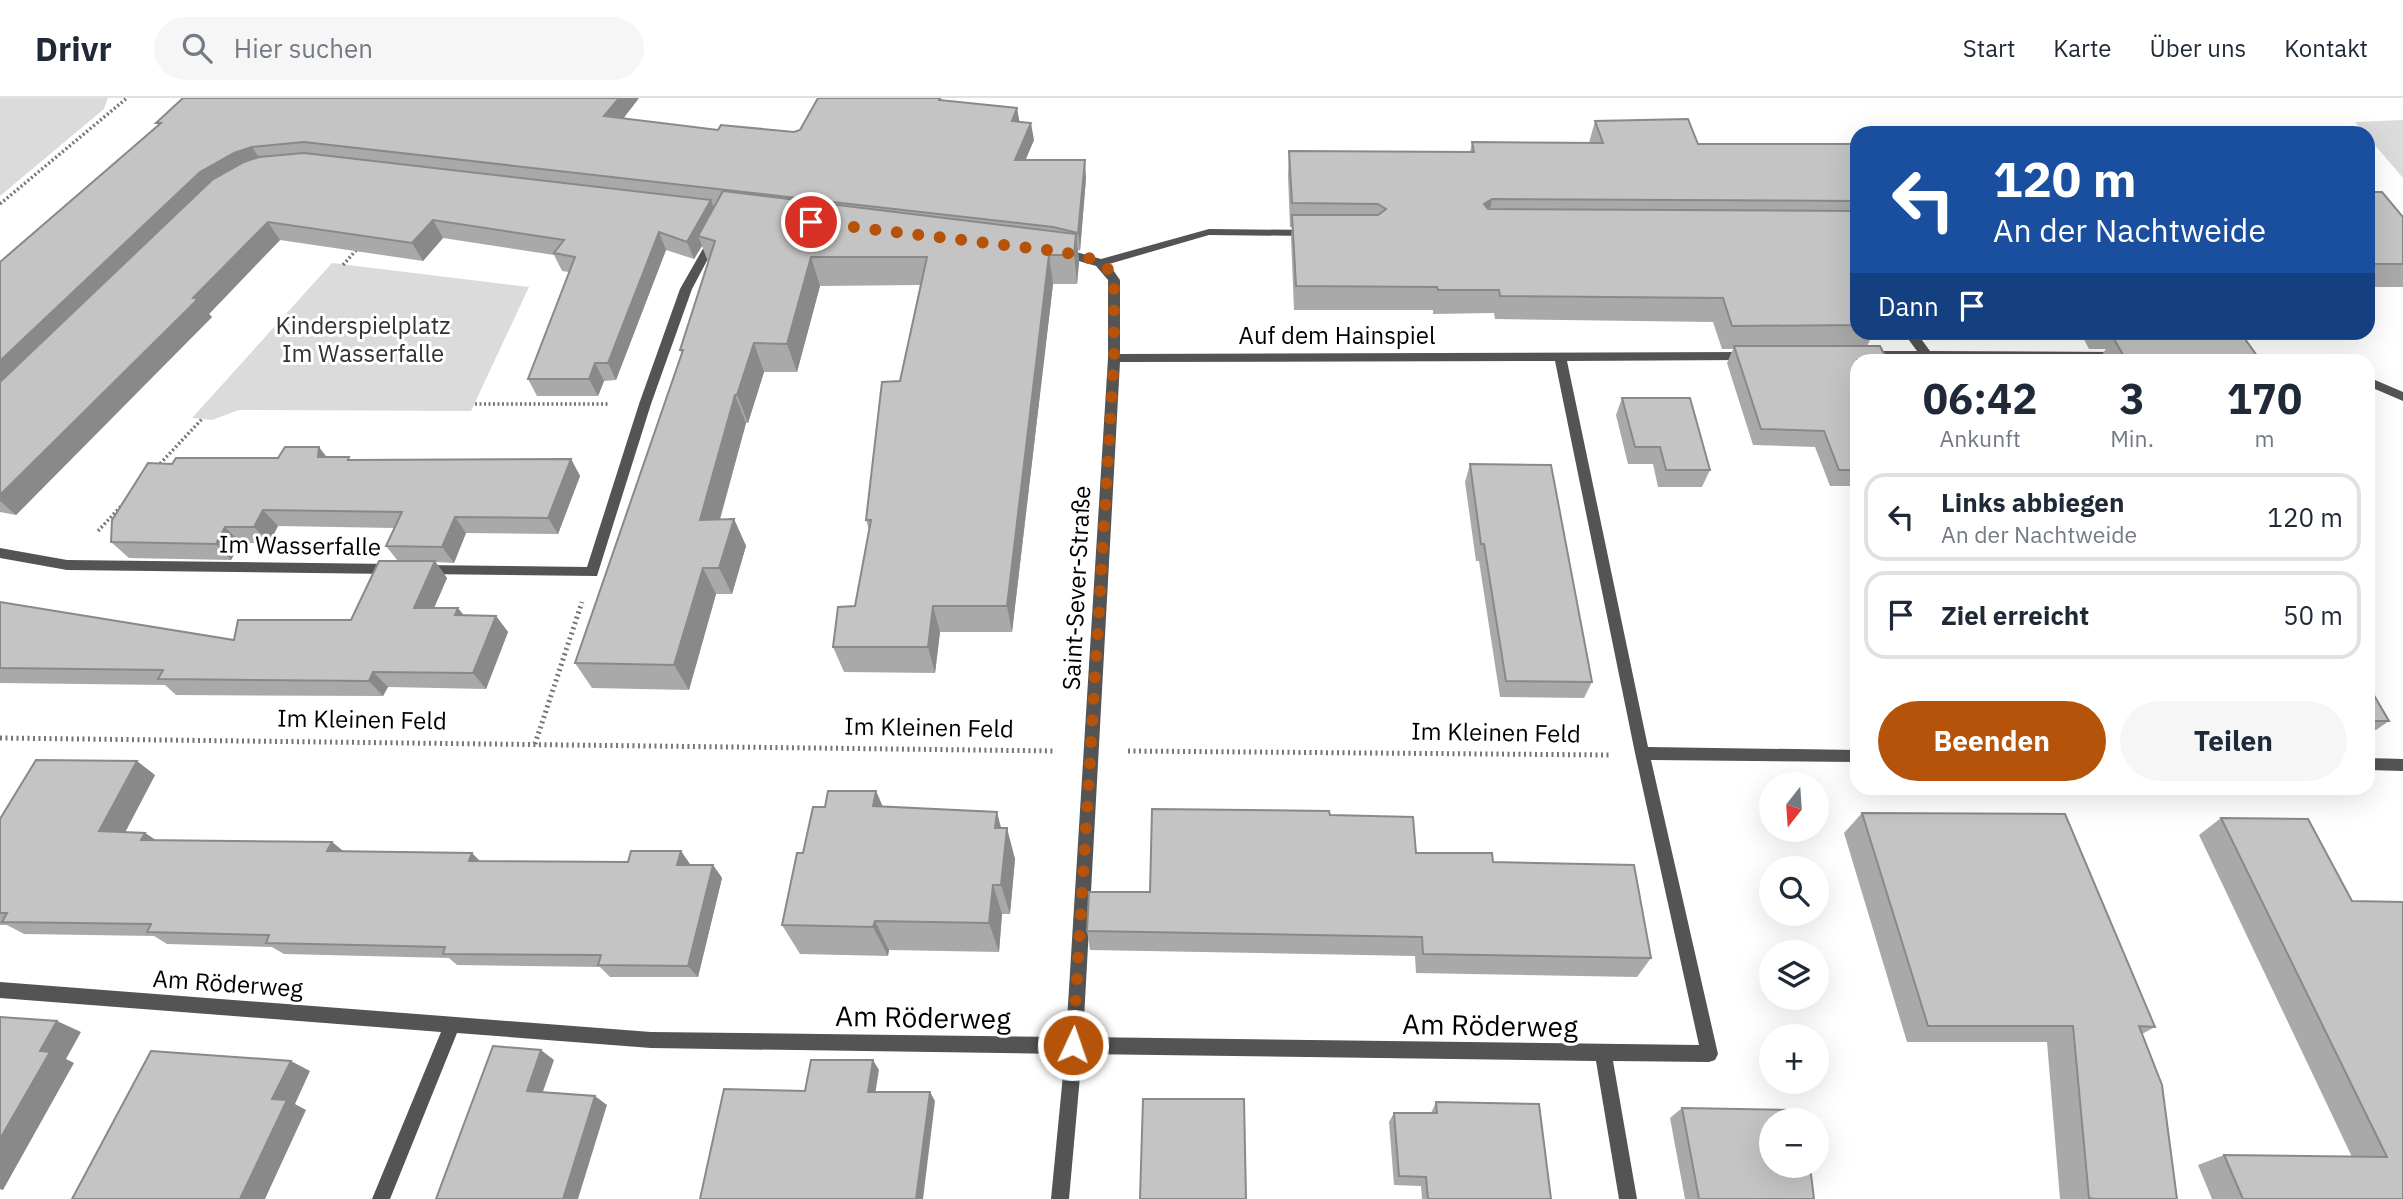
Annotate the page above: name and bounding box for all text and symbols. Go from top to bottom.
search box [154,17,644,80]
text: Drivr [35,27,112,70]
icon: search [178,29,216,67]
text: Hier suchen [234,31,373,65]
text: Start [1963,32,2015,64]
text: Karte [2053,32,2111,64]
text: Über uns [2149,32,2246,64]
text: Kontakt [2284,32,2368,64]
text: 120 m [1993,147,2137,210]
icon: left [1878,154,1969,245]
pin [781,192,841,252]
icon: arrive [792,203,830,241]
text: An der Nachtweide [1993,209,2266,251]
icon: arrive [1953,287,1991,325]
text: Dann [1878,289,1939,323]
park label: Kinderspielplatz Im Wasserfalle [276,309,450,369]
street label: Auf dem Hainspiel [1239,319,1435,351]
text: 06:42 [1923,371,2037,426]
text: 3 [2119,371,2145,426]
text: 170 [2227,371,2302,426]
text: Ankunft [1939,423,2021,453]
text: Min. [2110,423,2154,453]
text: m [2254,423,2274,453]
street label: Saint-Sever-Straße [1055,485,1097,691]
text: Links abbiegen [1941,485,2124,519]
icon: left [1882,498,1920,536]
text: 120 m [2267,500,2343,534]
text: An der Nachtweide [1941,519,2137,549]
street label: Im Wasserfalle [219,528,381,562]
icon: arrive [1882,596,1920,634]
text: Ziel erreicht [1941,598,2089,632]
text: 50 m [2283,598,2343,632]
button: Beenden [1878,701,2106,781]
button: Teilen [2120,701,2347,781]
street label: Im Kleinen Feld [277,702,447,736]
street label: Im Kleinen Feld [844,710,1014,744]
street label: Im Kleinen Feld [1411,715,1581,749]
north arrow [1759,772,1829,842]
map controls [1759,772,1829,1178]
button: search [1759,856,1829,926]
button: layers [1759,940,1829,1010]
street label: Am Röderweg [152,962,305,1004]
street label: Am Röderweg [835,997,1011,1037]
street label: Am Röderweg [1402,1005,1578,1045]
position arrow [1036,1008,1110,1082]
button: + [1759,1024,1829,1094]
button: − [1759,1108,1829,1178]

